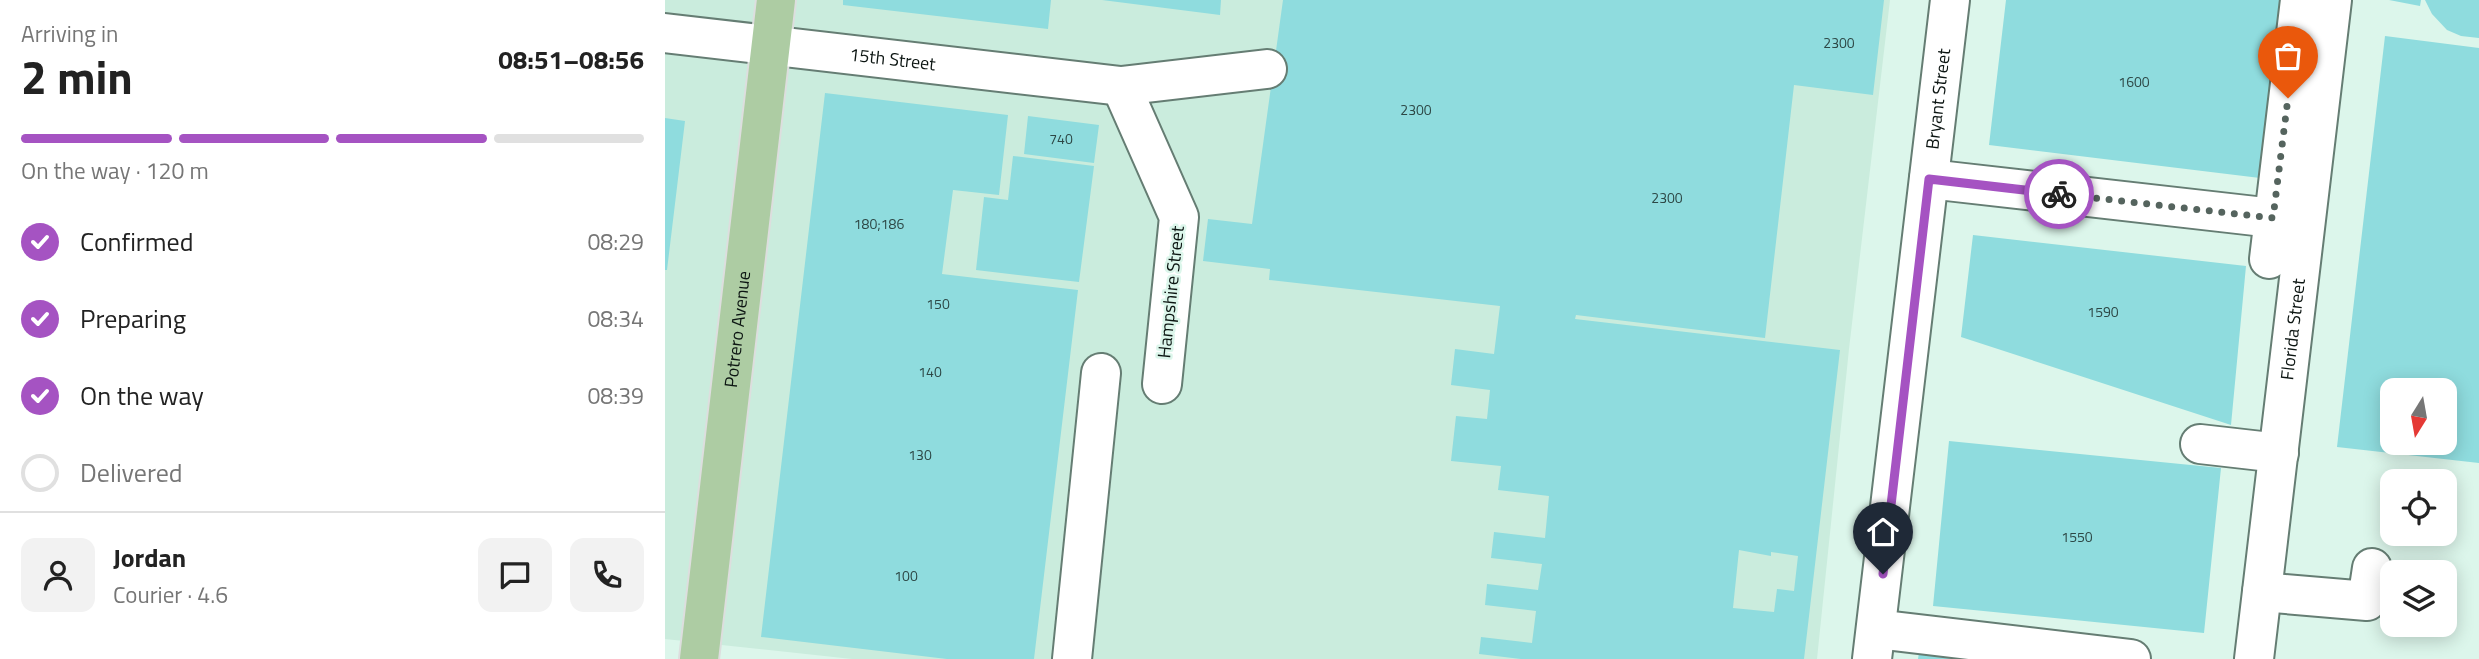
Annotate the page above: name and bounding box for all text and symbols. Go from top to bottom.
text: Arriving in [21,16,118,51]
pin [2258,26,2318,98]
house number: 2300 [1823,32,1855,53]
icon: bag [2269,37,2307,75]
text: 08:51–08:56 [498,40,644,79]
street label: 15th Street [848,41,938,77]
text: 2 min [21,42,133,112]
street label: Bryant Street [1918,46,1957,151]
house number: 1600 [2118,71,2150,92]
house number: 2300 [1400,99,1432,120]
house number: 740 [1049,128,1073,149]
text: On the way · 120 m [21,153,209,188]
courier [2024,159,2094,229]
icon: bike [2040,175,2078,213]
house number: 2300 [1651,187,1683,208]
house number: 180;186 [854,213,904,234]
text: Confirmed [80,222,194,261]
icon: check [21,223,59,261]
text: 08:29 [587,224,644,259]
street label: Hampshire Street [1150,224,1191,360]
street label: Potrero Avenue [717,269,757,389]
street label: Florida Street [2273,276,2312,382]
house number: 150 [926,293,950,314]
text: Preparing [80,299,186,338]
icon: check [21,300,59,338]
text: 08:34 [587,301,644,336]
house number: 1590 [2087,301,2119,322]
house number: 140 [918,361,942,382]
text: On the way [80,376,204,415]
icon: check [21,377,59,415]
text: 08:39 [587,378,644,413]
north arrow [2380,378,2457,455]
map controls [2380,378,2457,637]
house number: 130 [908,444,932,465]
text: Delivered [80,453,183,492]
button: locate [2380,469,2457,546]
pin [1853,502,1913,574]
icon: home [1864,513,1902,551]
house number: 1550 [2061,526,2093,547]
button: person [21,538,95,612]
text: Jordan [113,538,186,577]
button: chat [478,538,552,612]
button: phone [570,538,644,612]
button: layers [2380,560,2457,637]
house number: 100 [894,565,918,586]
text: Courier · 4.6 [113,577,228,612]

